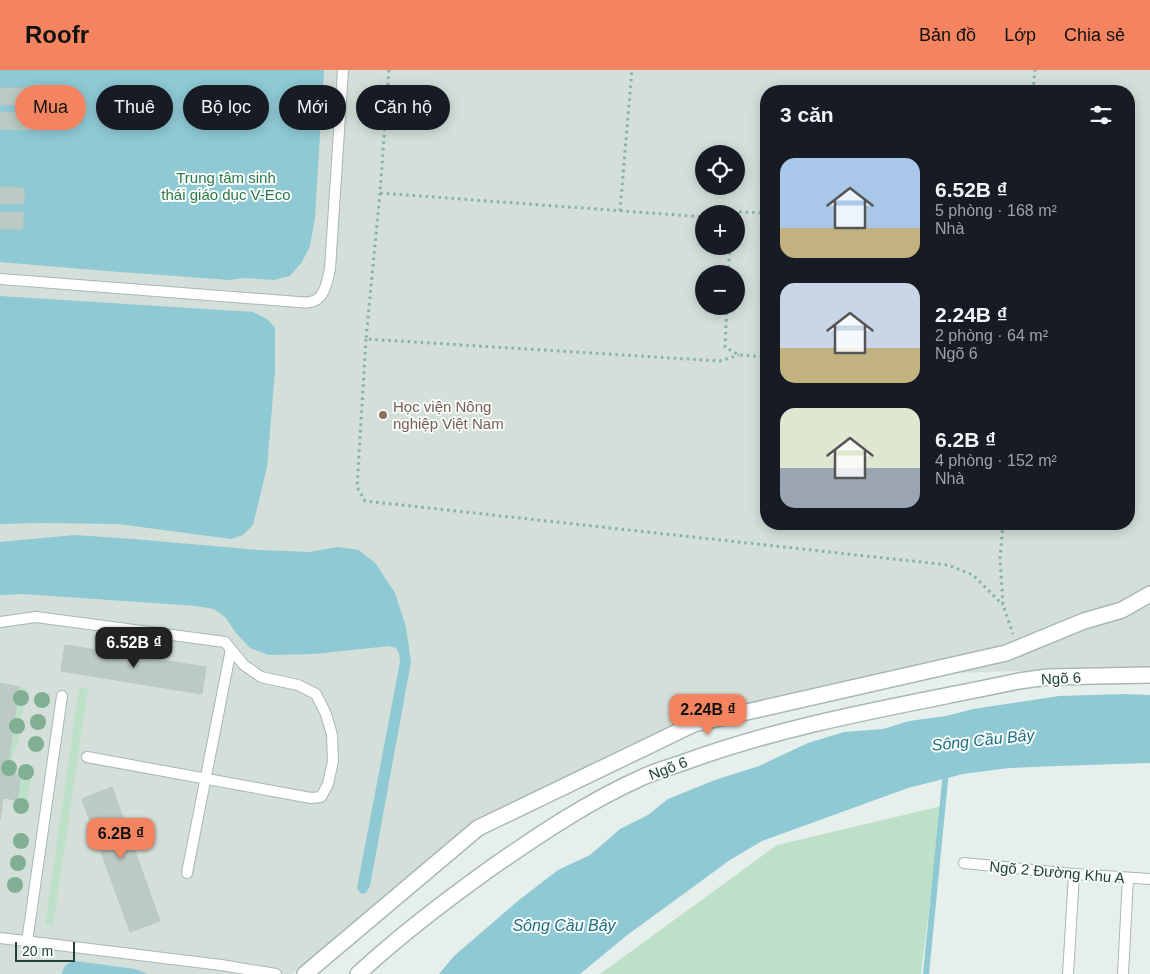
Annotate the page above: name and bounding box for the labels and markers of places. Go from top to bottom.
place label: Học viện Nông nghiệp Việt Nam [393,398,504,432]
marker: Học viện Nông nghiệp Việt Nam [377,409,389,421]
pin: 6.52B ₫ [88,626,180,669]
pin: 2.24B ₫ [662,694,754,736]
pin: 6.2B ₫ [80,818,162,860]

